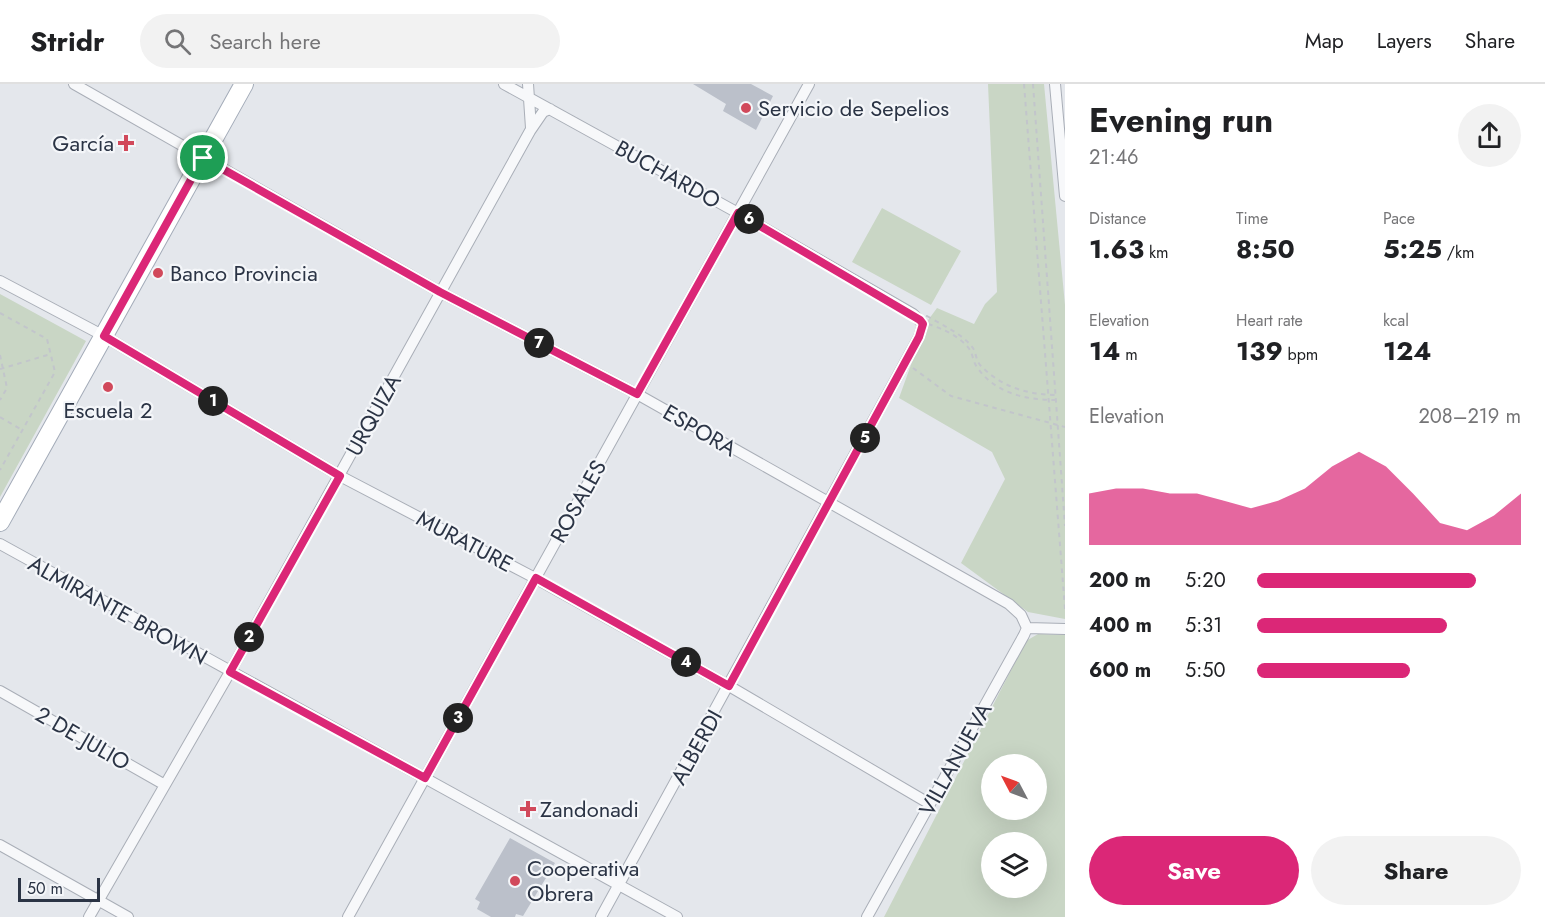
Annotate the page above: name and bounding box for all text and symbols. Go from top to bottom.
search box [140,14,560,68]
text: Stridr [30,21,104,62]
icon: search [161,25,194,58]
text: Search here [209,25,321,57]
text: Map [1305,26,1344,56]
text: Layers [1377,26,1432,56]
text: Share [1465,26,1515,56]
place label: Servicio de Sepelios [758,92,949,124]
text: Evening run [1089,97,1273,144]
marker: Servicio de Sepelios [739,101,753,115]
button: share [1458,104,1521,167]
place label: García [52,127,114,159]
pin [177,132,228,183]
street label: BUCHARDO [610,132,726,216]
marker: García [119,136,133,150]
icon: arrive [186,141,219,174]
text: 21:46 [1089,143,1139,172]
pin: 6 [734,204,764,234]
text: 6 [744,207,754,230]
text: Distance [1089,207,1146,230]
text: Time [1236,207,1268,230]
text: Pace [1383,207,1415,230]
text: 1.63 [1089,230,1144,268]
text: 8:50 [1236,230,1295,268]
text: 5:25 [1383,230,1442,268]
text: km [1144,241,1168,264]
text: /km [1442,241,1475,264]
place label: Banco Provincia [170,257,318,289]
marker: Banco Provincia [151,266,165,280]
text: Elevation [1089,309,1149,332]
text: Heart rate [1236,309,1303,332]
text: kcal [1383,309,1409,332]
pin: 7 [524,328,554,358]
text: 7 [534,331,544,354]
text: 14 [1089,332,1120,370]
text: 139 [1236,332,1283,370]
text: 124 [1383,332,1431,370]
text: m [1120,343,1138,366]
text: bpm [1283,343,1318,366]
street label: URQUIZA [337,368,409,462]
marker: Escuela 2 [101,380,115,394]
pin: 1 [198,386,228,416]
text: 1 [209,389,217,412]
place label: Escuela 2 [63,394,153,426]
street label: ESPORA [657,396,743,464]
text: Elevation [1089,402,1164,431]
text: 208–219 m [1418,402,1521,431]
pin: 5 [850,423,880,453]
text: 5 [860,426,870,449]
street label: ROSALES [542,454,614,548]
street label: MURATURE [411,502,519,580]
street label: ALMIRANTE BROWN [23,547,213,673]
text: 200 m [1089,566,1151,595]
text: 5:20 [1185,566,1226,595]
text: 400 m [1089,611,1152,640]
text: 5:31 [1185,611,1222,640]
pin: 2 [234,622,264,652]
text: 2 [244,625,254,648]
pin: 4 [671,647,701,677]
text: 4 [680,650,692,673]
text: 600 m [1089,656,1151,685]
text: 5:50 [1185,656,1226,685]
street label: VILLANUEVA [911,696,999,821]
street label: 2 DE JULIO [30,698,136,778]
pin: 3 [443,703,473,733]
street label: ALBERDI [662,704,730,790]
text: 3 [453,706,463,729]
north arrow [981,754,1047,820]
map controls [981,754,1047,898]
place label: Zandonadi [540,793,639,825]
marker: Zandonadi [521,802,535,816]
button: layers [981,832,1047,898]
button: Save [1089,836,1299,905]
button: Share [1311,836,1521,905]
place label: Cooperativa Obrera [527,852,639,909]
marker: Cooperativa Obrera [508,874,522,888]
scale bar [18,875,100,902]
text: 50 m [27,877,63,900]

